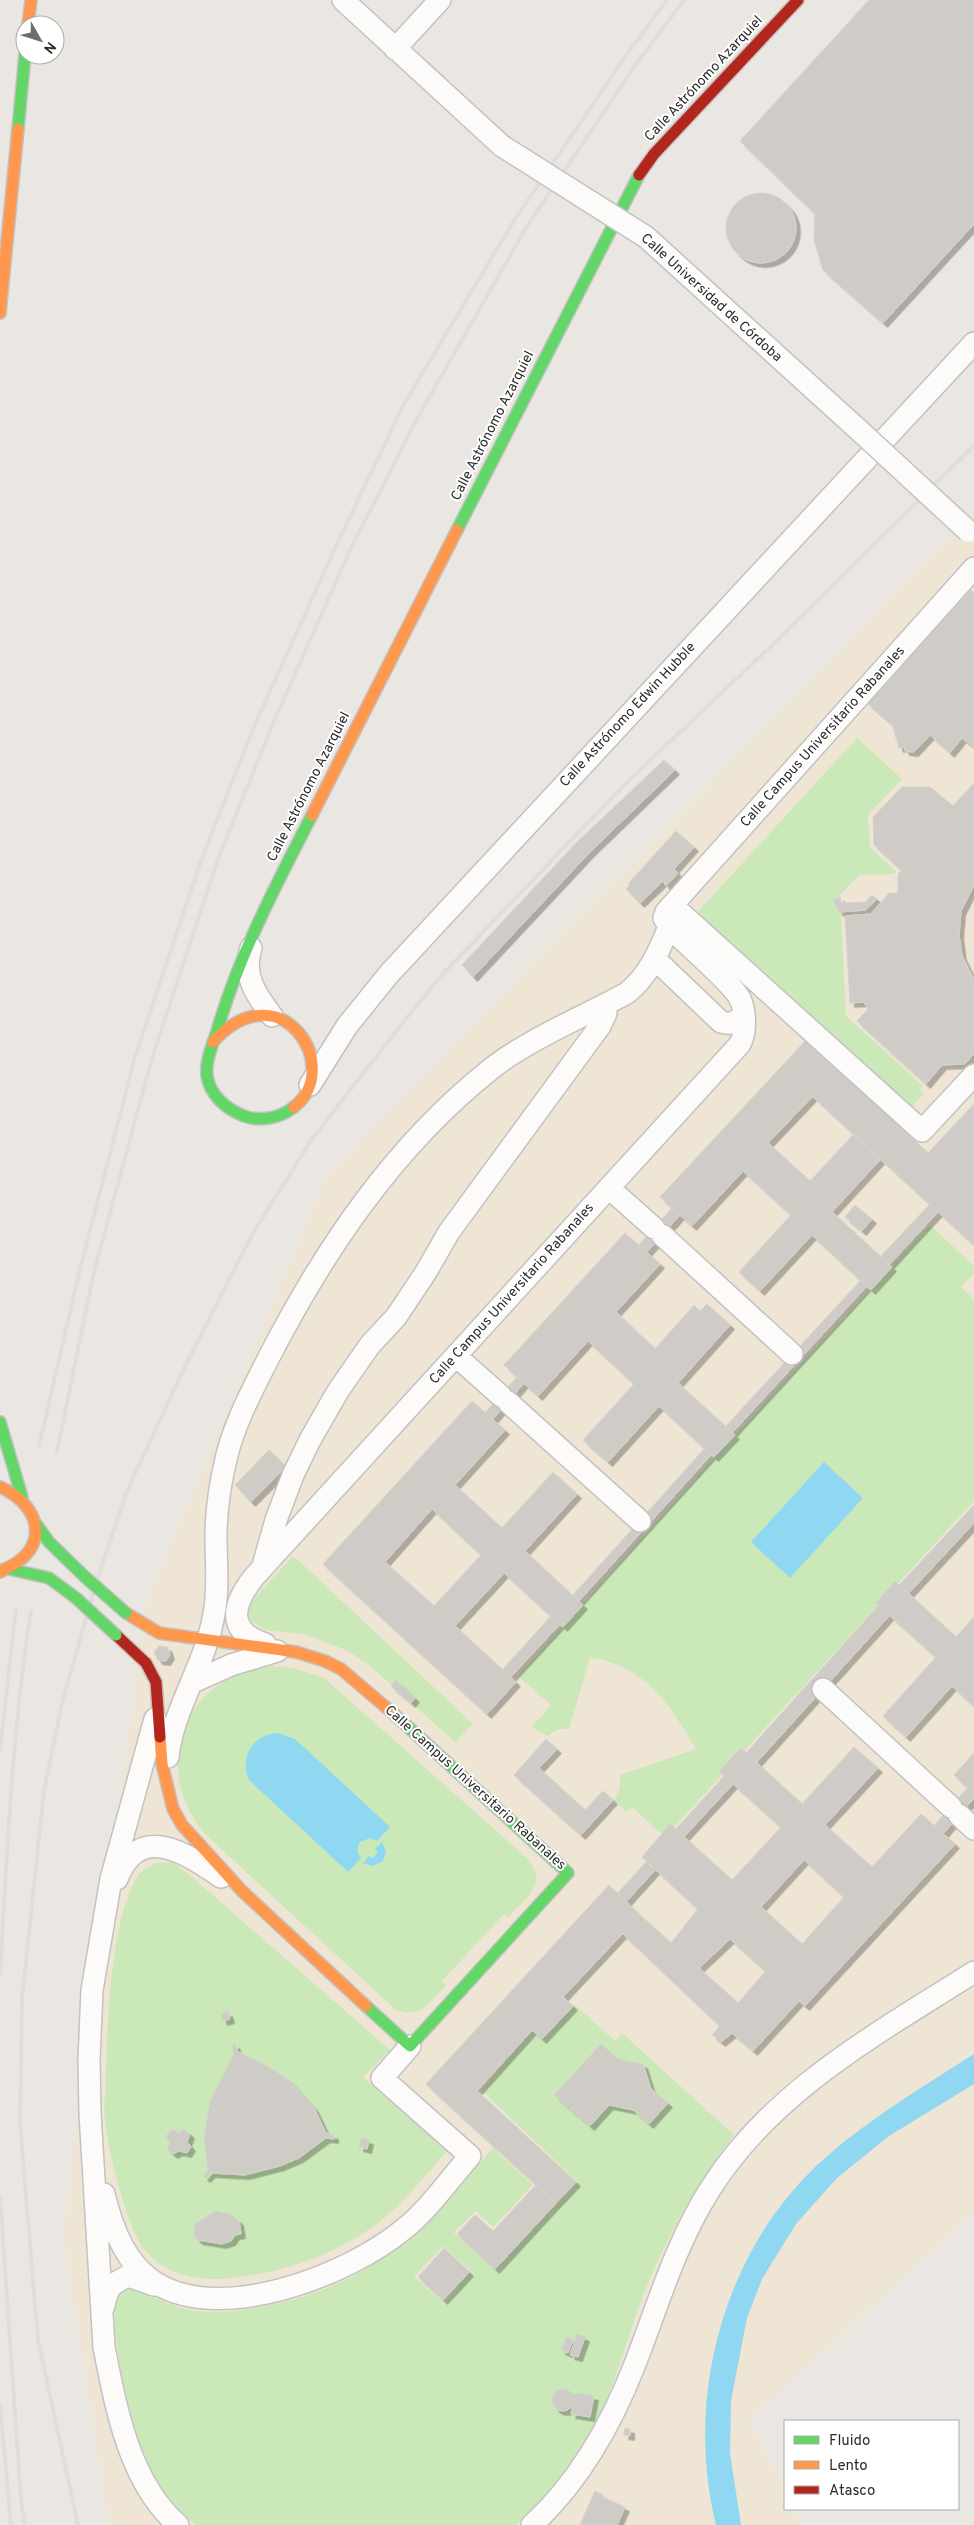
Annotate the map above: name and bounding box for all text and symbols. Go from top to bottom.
street label: Calle Astrónomo Azarquiel [641,13,767,145]
north arrow [15,15,65,65]
text: N [39,38,59,56]
street label: Calle Universidad de Córdoba [637,230,785,366]
street label: Calle Astrónomo Azarquiel [448,348,538,504]
street label: Calle Astrónomo Edwin Hubble [556,639,700,791]
street label: Calle Campus Universitario Rabanales [737,643,909,831]
street label: Calle Astrónomo Azarquiel [264,709,354,865]
street label: Calle Campus Universitario Rabanales [426,1200,598,1388]
street label: Calle Campus Universitario Rabanales [381,1702,569,1874]
legend [784,2420,959,2510]
text: Fluido [829,2432,870,2451]
text: Lento [829,2457,868,2476]
text: Atasco [829,2482,875,2501]

